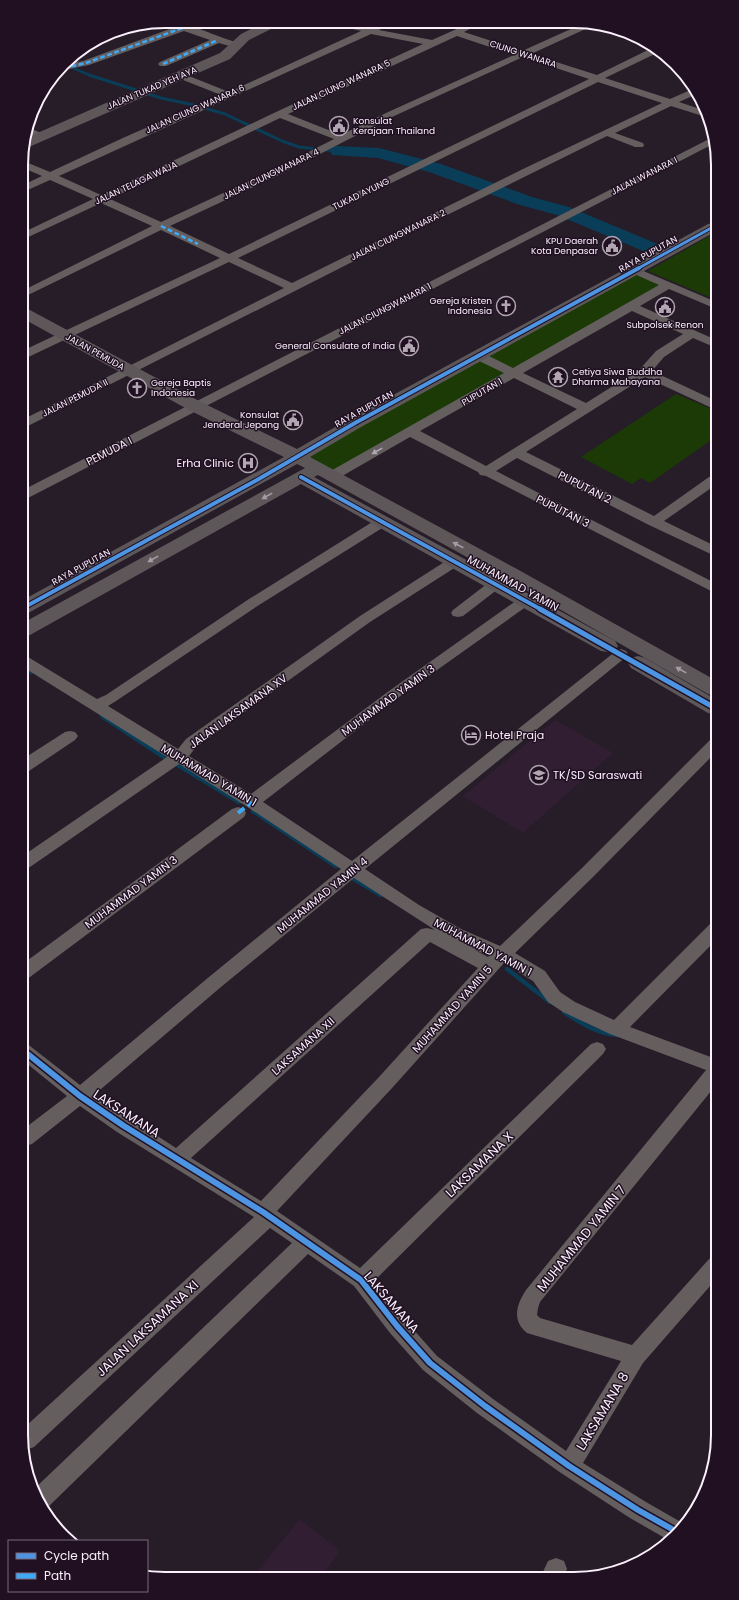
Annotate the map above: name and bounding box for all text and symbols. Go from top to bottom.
street label: CIUNG WANARA [488,38,558,70]
street label: JALAN CIUNG WANARA 5 [290,57,392,113]
street label: JALAN TUKAD YEH AYA [105,64,199,112]
street label: JALAN CIUNG WANARA 6 [144,82,247,136]
public building icon: Konsulat Kerajaan Thailand [328,115,350,137]
place label: Konsulat Kerajaan Thailand [353,115,435,137]
street label: JALAN CIUNGWANARA 4 [221,145,321,202]
street label: JALAN WANARA I [609,154,679,198]
street label: JALAN TELAGA WAJA [93,159,179,207]
street label: TUKAD AYUNG [331,175,391,213]
street label: JALAN CIUNGWANARA 2 [348,207,448,263]
street label: RAYA PUPUTAN [617,233,679,275]
place label: KPU Daerah Kota Denpasar [531,235,599,257]
public building icon: KPU Daerah Kota Denpasar [601,235,623,257]
street label: JALAN CIUNGWANARA 1 [337,280,433,338]
place label: Gereja Kristen Indonesia [429,295,492,317]
church icon: Gereja Kristen Indonesia [495,295,517,317]
public building icon: Subpolsek Renon [654,296,676,318]
place label: Subpolsek Renon [627,319,704,331]
street label: JALAN PEMUDA [63,331,127,373]
public building icon: General Consulate of India [398,335,420,357]
place label: General Consulate of India [275,340,395,352]
temple icon: Cetiya Siwa Buddha Dharma Mahayana [547,366,569,388]
place label: Cetiya Siwa Buddha Dharma Mahayana [572,366,662,388]
street label: PUPUTAN 1 [459,375,505,408]
street label: JALAN PEMUDA II [40,376,110,420]
church icon: Gereja Baptis Indonesia [126,377,148,399]
place label: Gereja Baptis Indonesia [151,377,211,399]
street label: RAYA PUPUTAN [333,388,395,430]
place label: Konsulat Jenderal Jepang [203,409,279,431]
public building icon: Konsulat Jenderal Jepang [282,409,304,431]
street label: PEMUDA I [83,433,135,469]
one-way arrow [371,448,383,454]
hospital icon: Erha Clinic [237,452,259,474]
place label: Erha Clinic [177,455,234,471]
street label: PUPUTAN 2 [556,467,614,507]
street label: PUPUTAN 3 [533,491,593,531]
one-way arrow [261,492,273,499]
one-way arrow [452,541,464,548]
street label: RAYA PUPUTAN [50,546,112,588]
street label: MUHAMMAD YAMIN [464,551,562,615]
one-way arrow [147,555,159,562]
street label: MUHAMMAD YAMIN 3 [338,661,438,739]
one-way arrow [675,667,687,674]
street label: JALAN LAKSAMANA XV [186,670,291,752]
hotel icon: Hotel Praja [460,724,482,746]
place label: Hotel Praja [485,727,544,743]
street label: MUHAMMAD YAMIN 1 [158,740,260,810]
school or university icon: TK/SD Saraswati [528,764,550,786]
place label: TK/SD Saraswati [553,767,643,783]
street label: MUHAMMAD YAMIN 3 [81,852,181,932]
street label: MUHAMMAD YAMIN 4 [273,853,371,937]
street label: MUHAMMAD YAMIN 1 [431,914,535,980]
street label: MUHAMMAD YAMIN 5 [408,962,496,1056]
street label: LAKSAMANA XII [268,1013,338,1079]
street label: LAKSAMANA [90,1085,164,1142]
street label: LAKSAMANA X [441,1127,518,1202]
street label: MUHAMMAD YAMIN 7 [532,1181,630,1296]
street label: LAKSAMANA [359,1267,424,1338]
street label: JALAN LAKSAMANA XI [92,1276,203,1381]
street label: LAKSAMANA 8 [572,1369,633,1454]
legend [8,1540,148,1592]
text: Cycle path [44,1547,109,1564]
text: Path [44,1567,71,1584]

